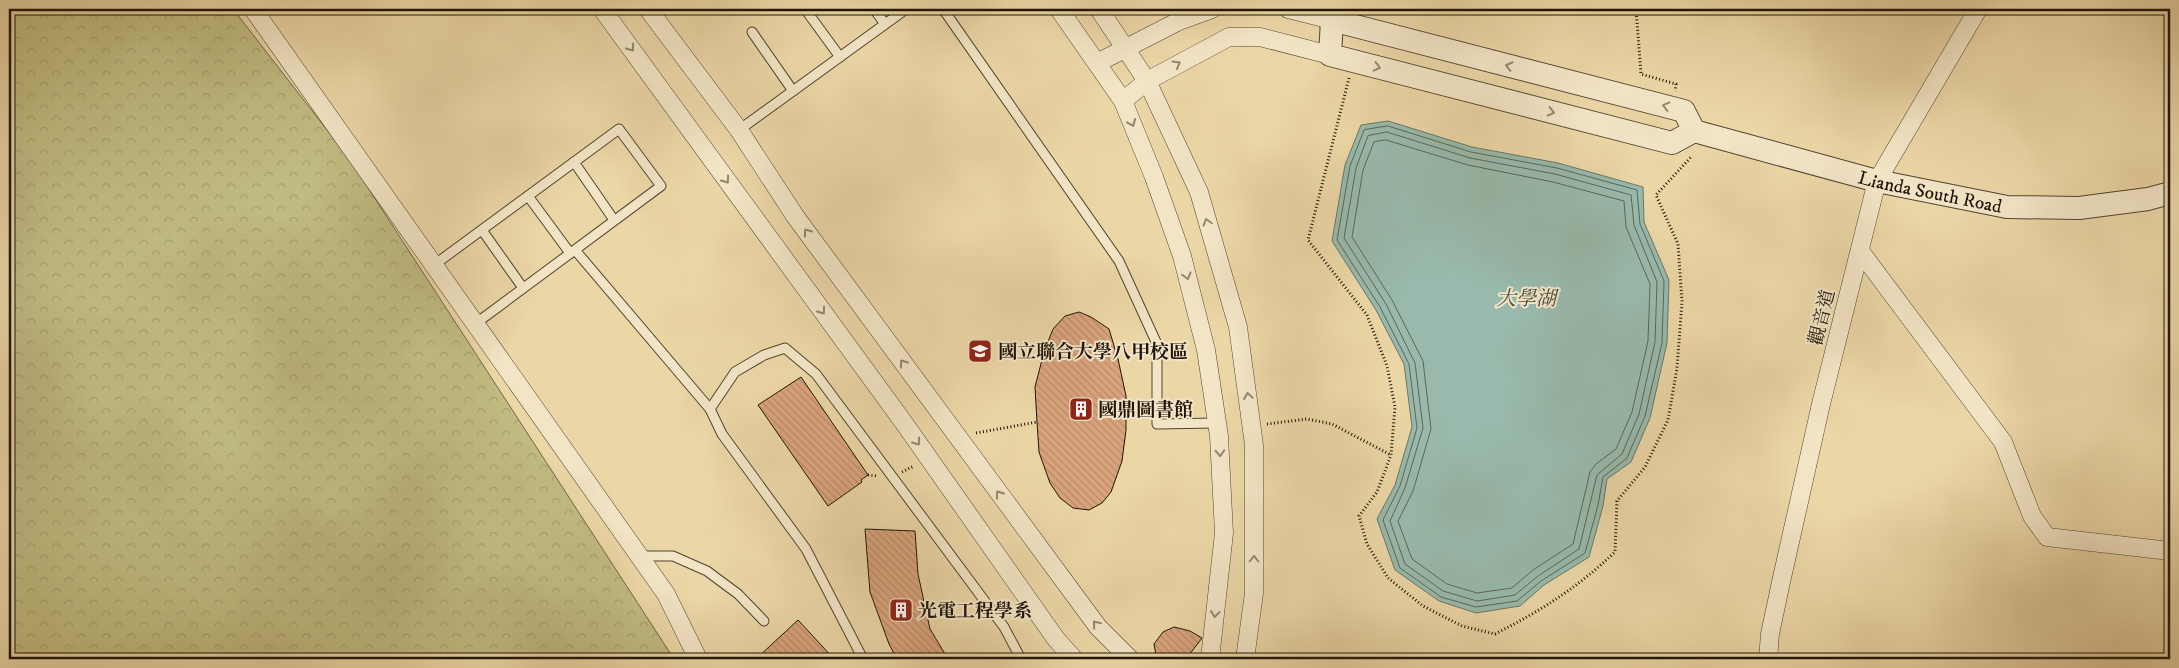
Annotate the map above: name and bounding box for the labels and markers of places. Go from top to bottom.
school or university icon: 國立聯合大學八甲校區 [967,338,993,364]
place label: 國立聯合大學八甲校區 [998,341,1188,364]
building icon: 國鼎圖書館 [1068,396,1094,422]
place label: 國鼎圖書館 [1098,399,1193,422]
building icon: 光電工程學系 [888,597,914,623]
place label: 光電工程學系 [918,600,1032,623]

